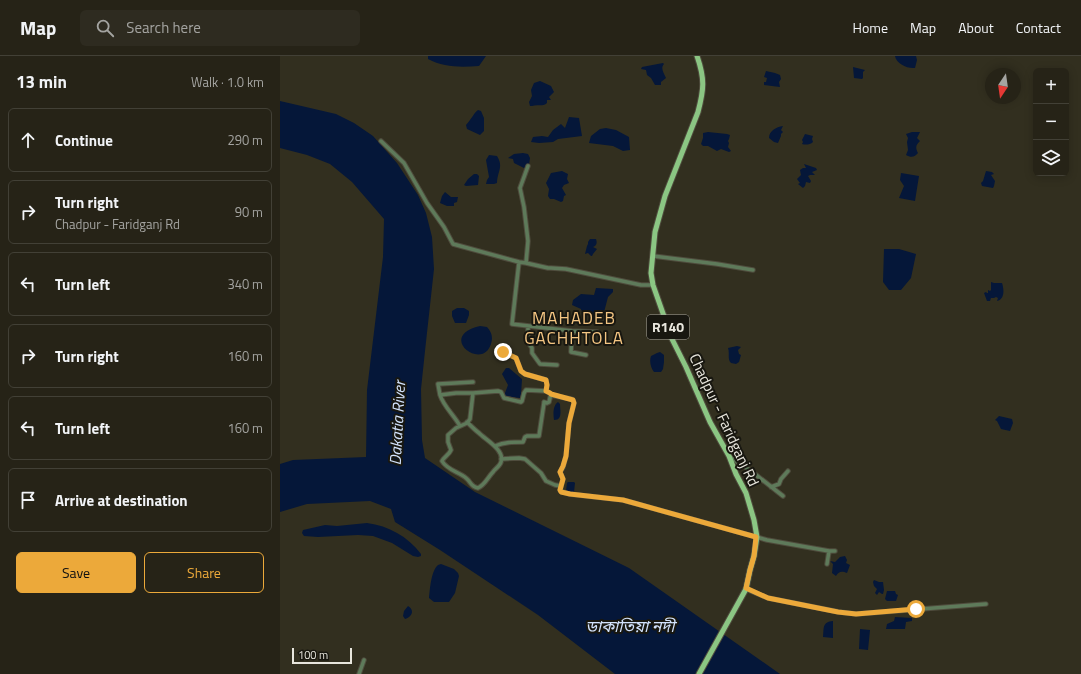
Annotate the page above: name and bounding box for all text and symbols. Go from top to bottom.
search box [80,10,360,46]
text: Map [20,13,56,42]
text: Search here [126,16,201,39]
icon: search [94,17,116,39]
text: Home [853,17,888,38]
text: Map [910,17,936,38]
text: About [958,17,994,38]
text: Contact [1016,17,1061,38]
north arrow [985,68,1021,104]
map controls [1033,68,1069,176]
button: + [1033,68,1069,104]
text: 13 min [16,69,67,95]
text: Walk · 1.0 km [191,72,264,92]
button: − [1033,104,1069,140]
icon: ahead [17,129,39,151]
text: Continue [55,129,113,152]
text: 290 m [227,130,263,150]
button: layers [1033,140,1069,176]
text: Turn right [55,191,119,214]
icon: right [17,201,39,223]
text: 90 m [235,202,263,222]
text: Chadpur - Faridganj Rd [55,214,180,234]
icon: left [17,273,39,295]
text: Turn left [55,273,110,296]
text: 340 m [227,274,263,294]
district label: MAHADEB GACHHTOLA [524,305,624,351]
road number: R140 [647,315,689,339]
route end [494,343,512,361]
icon: right [17,345,39,367]
text: Turn right [55,345,119,368]
text: 160 m [227,346,263,366]
street label: Chadpur - Faridganj Rd [684,350,765,490]
water label: Dakatia River [383,378,411,466]
icon: left [17,417,39,439]
text: Turn left [55,417,110,440]
text: 160 m [227,418,263,438]
icon: arrive [17,489,39,511]
text: Arrive at destination [55,489,188,512]
button: Save [16,552,136,593]
button: Share [144,552,264,593]
route start [907,600,925,618]
water label: ডাকাতিয়া নদী [586,614,677,638]
scale bar [292,646,352,665]
text: 100 m [298,647,328,663]

